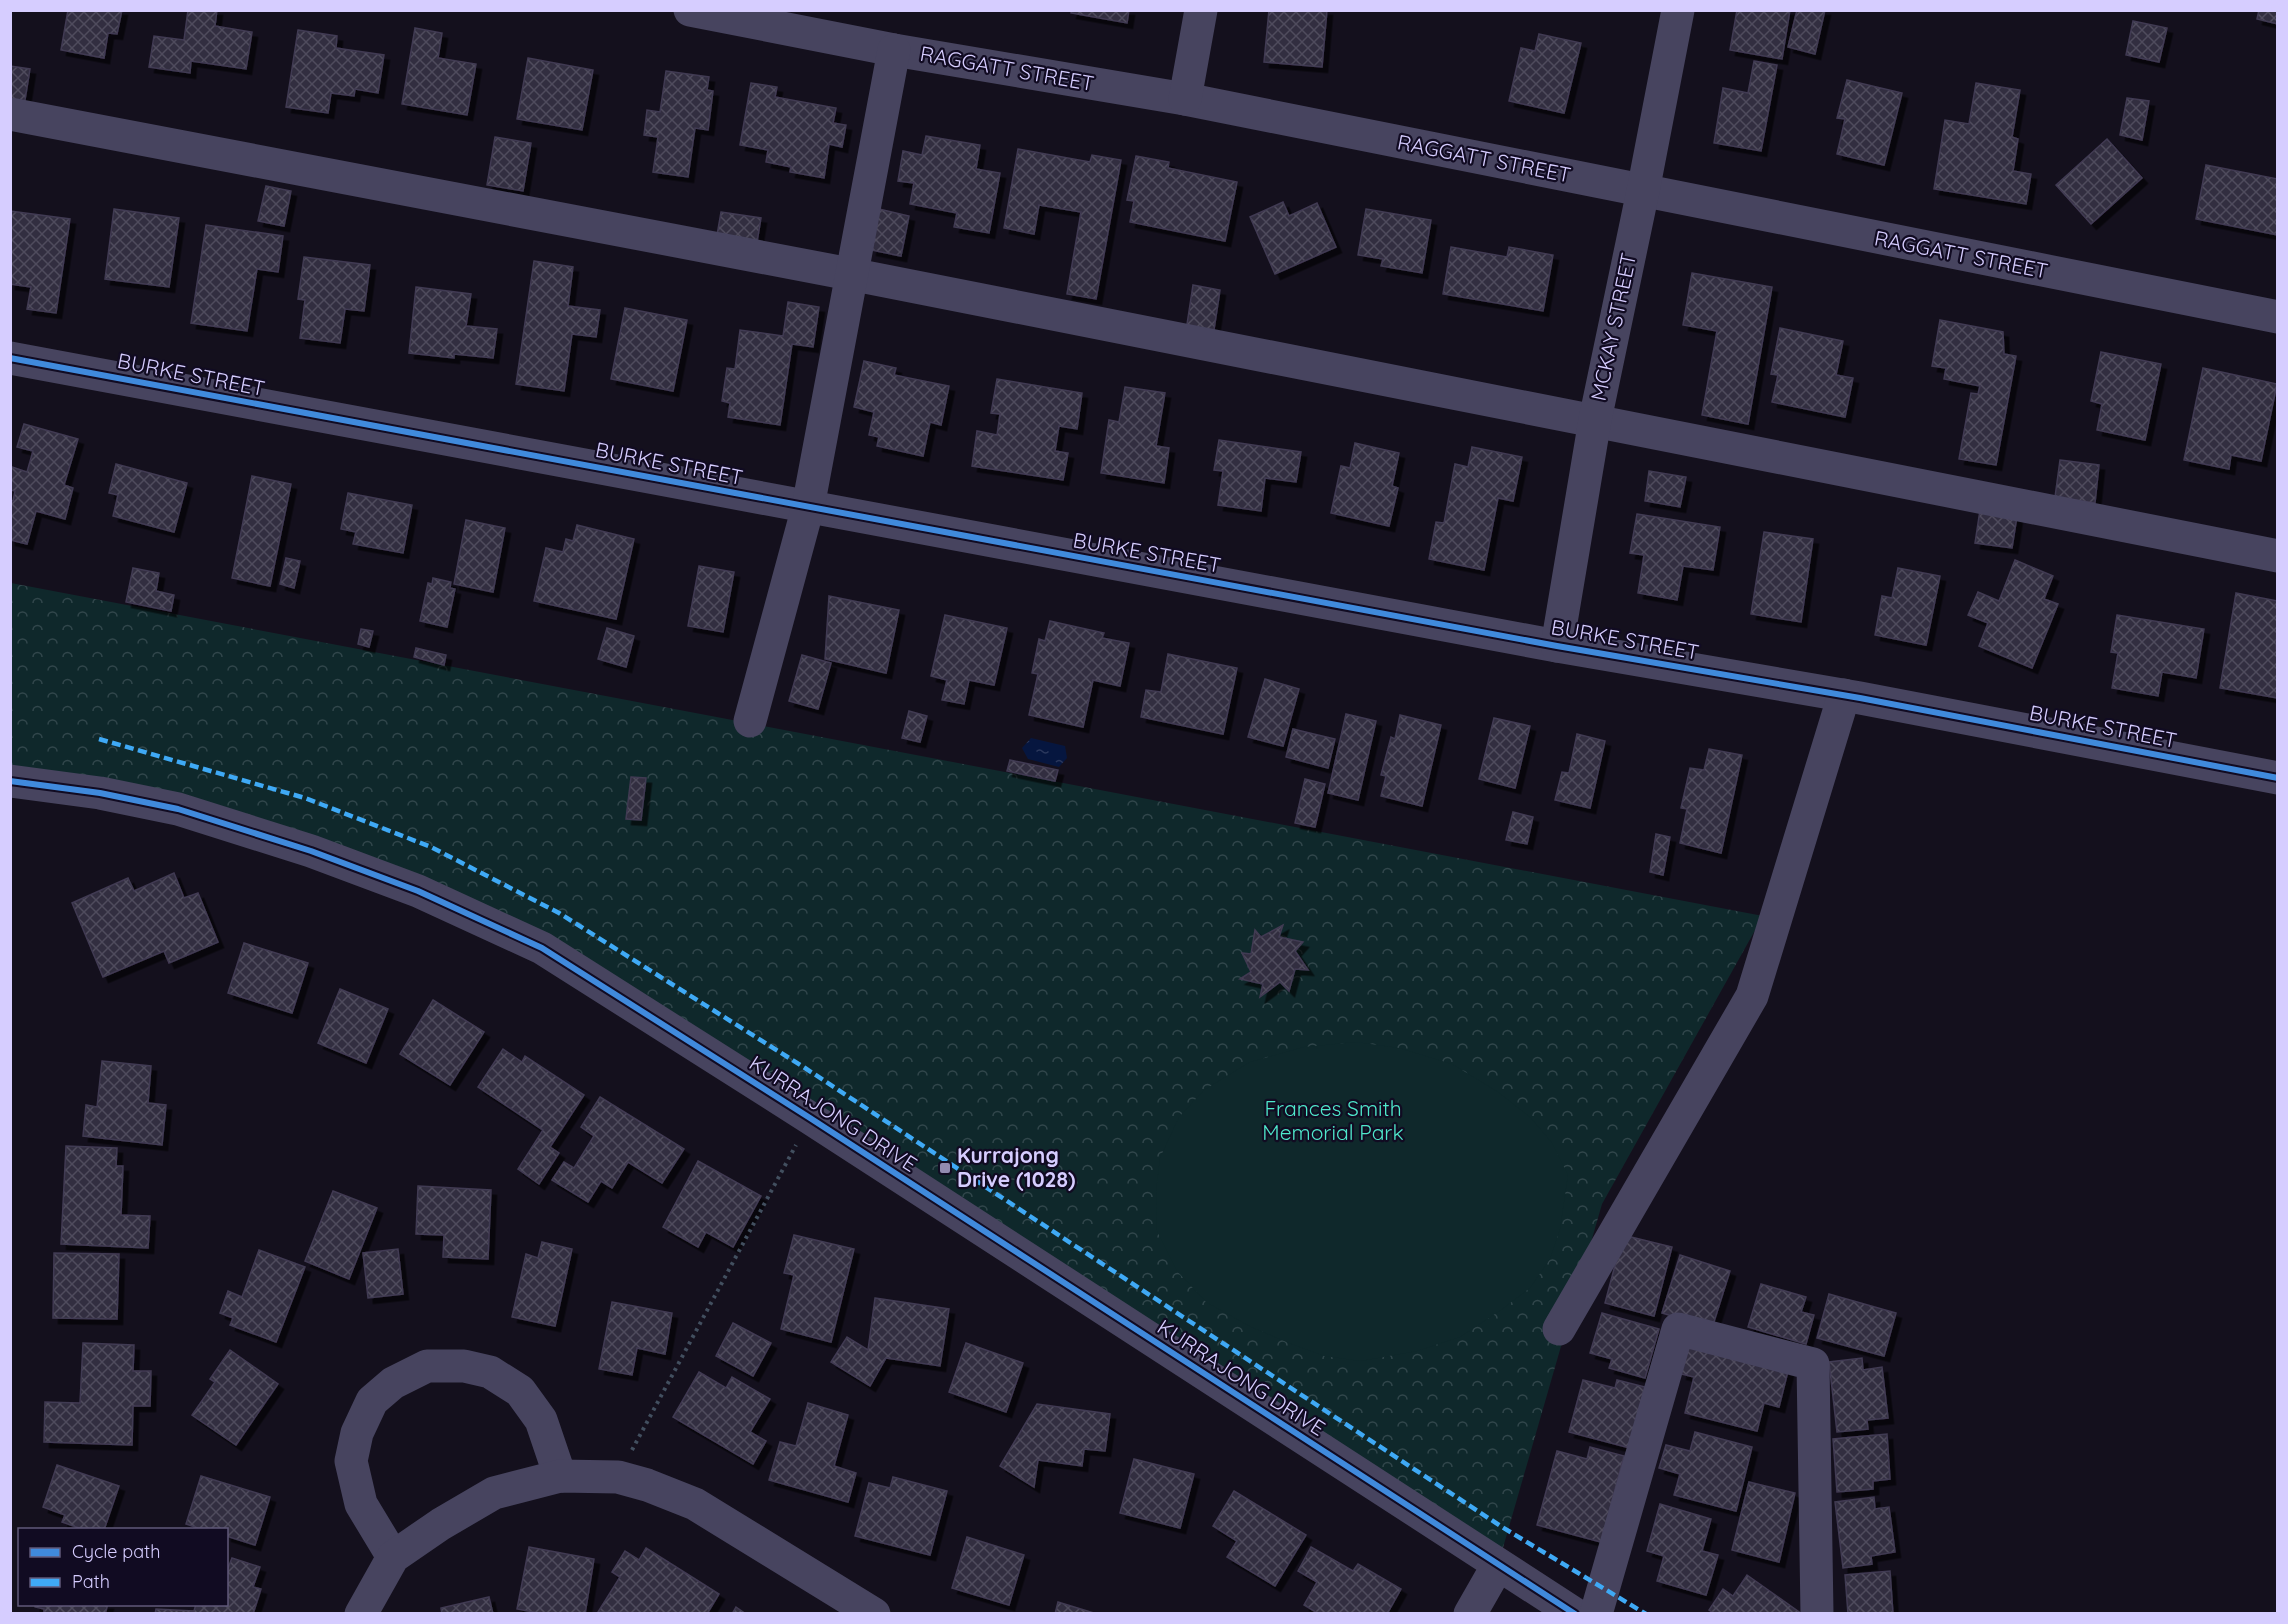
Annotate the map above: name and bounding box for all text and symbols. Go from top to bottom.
street label: RAGGATT STREET [918,40,1096,96]
street label: RAGGATT STREET [1395,128,1573,188]
street label: RAGGATT STREET [1872,224,2050,284]
street label: MCKAY STREET [1585,250,1641,403]
street label: BURKE STREET [115,347,267,401]
street label: BURKE STREET [593,436,745,490]
street label: BURKE STREET [1071,526,1223,578]
street label: BURKE STREET [1549,613,1701,665]
street label: BURKE STREET [2027,699,2179,753]
street label: KURRAJONG DRIVE [745,1049,922,1177]
park label: Frances Smith Memorial Park [1262,1095,1404,1145]
place label: Kurrajong Drive (1028) [957,1142,1076,1192]
marker: Kurrajong Drive (1028) [938,1161,952,1175]
street label: KURRAJONG DRIVE [1153,1313,1330,1441]
legend [18,1528,228,1606]
text: Cycle path [72,1540,160,1563]
text: Path [72,1570,110,1593]

